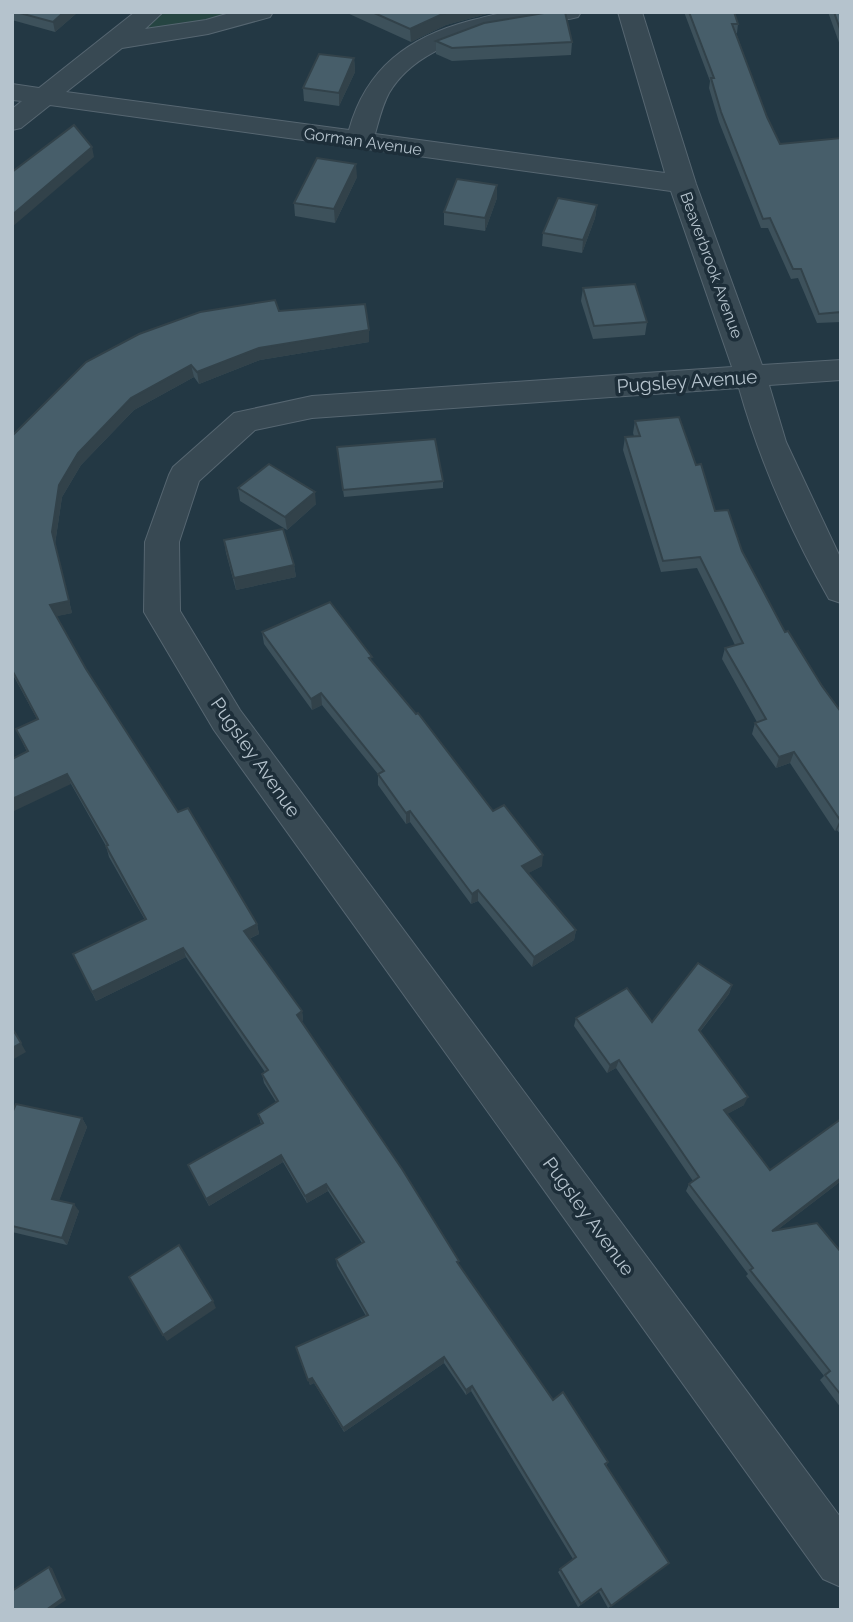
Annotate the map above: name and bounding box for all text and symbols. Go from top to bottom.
street label: Gorman Avenue [303,124,423,159]
street label: Beaverbrook Avenue [676,189,747,341]
street label: Pugsley Avenue [616,365,758,397]
street label: Pugsley Avenue [207,693,305,821]
street label: Pugsley Avenue [539,1153,639,1279]

